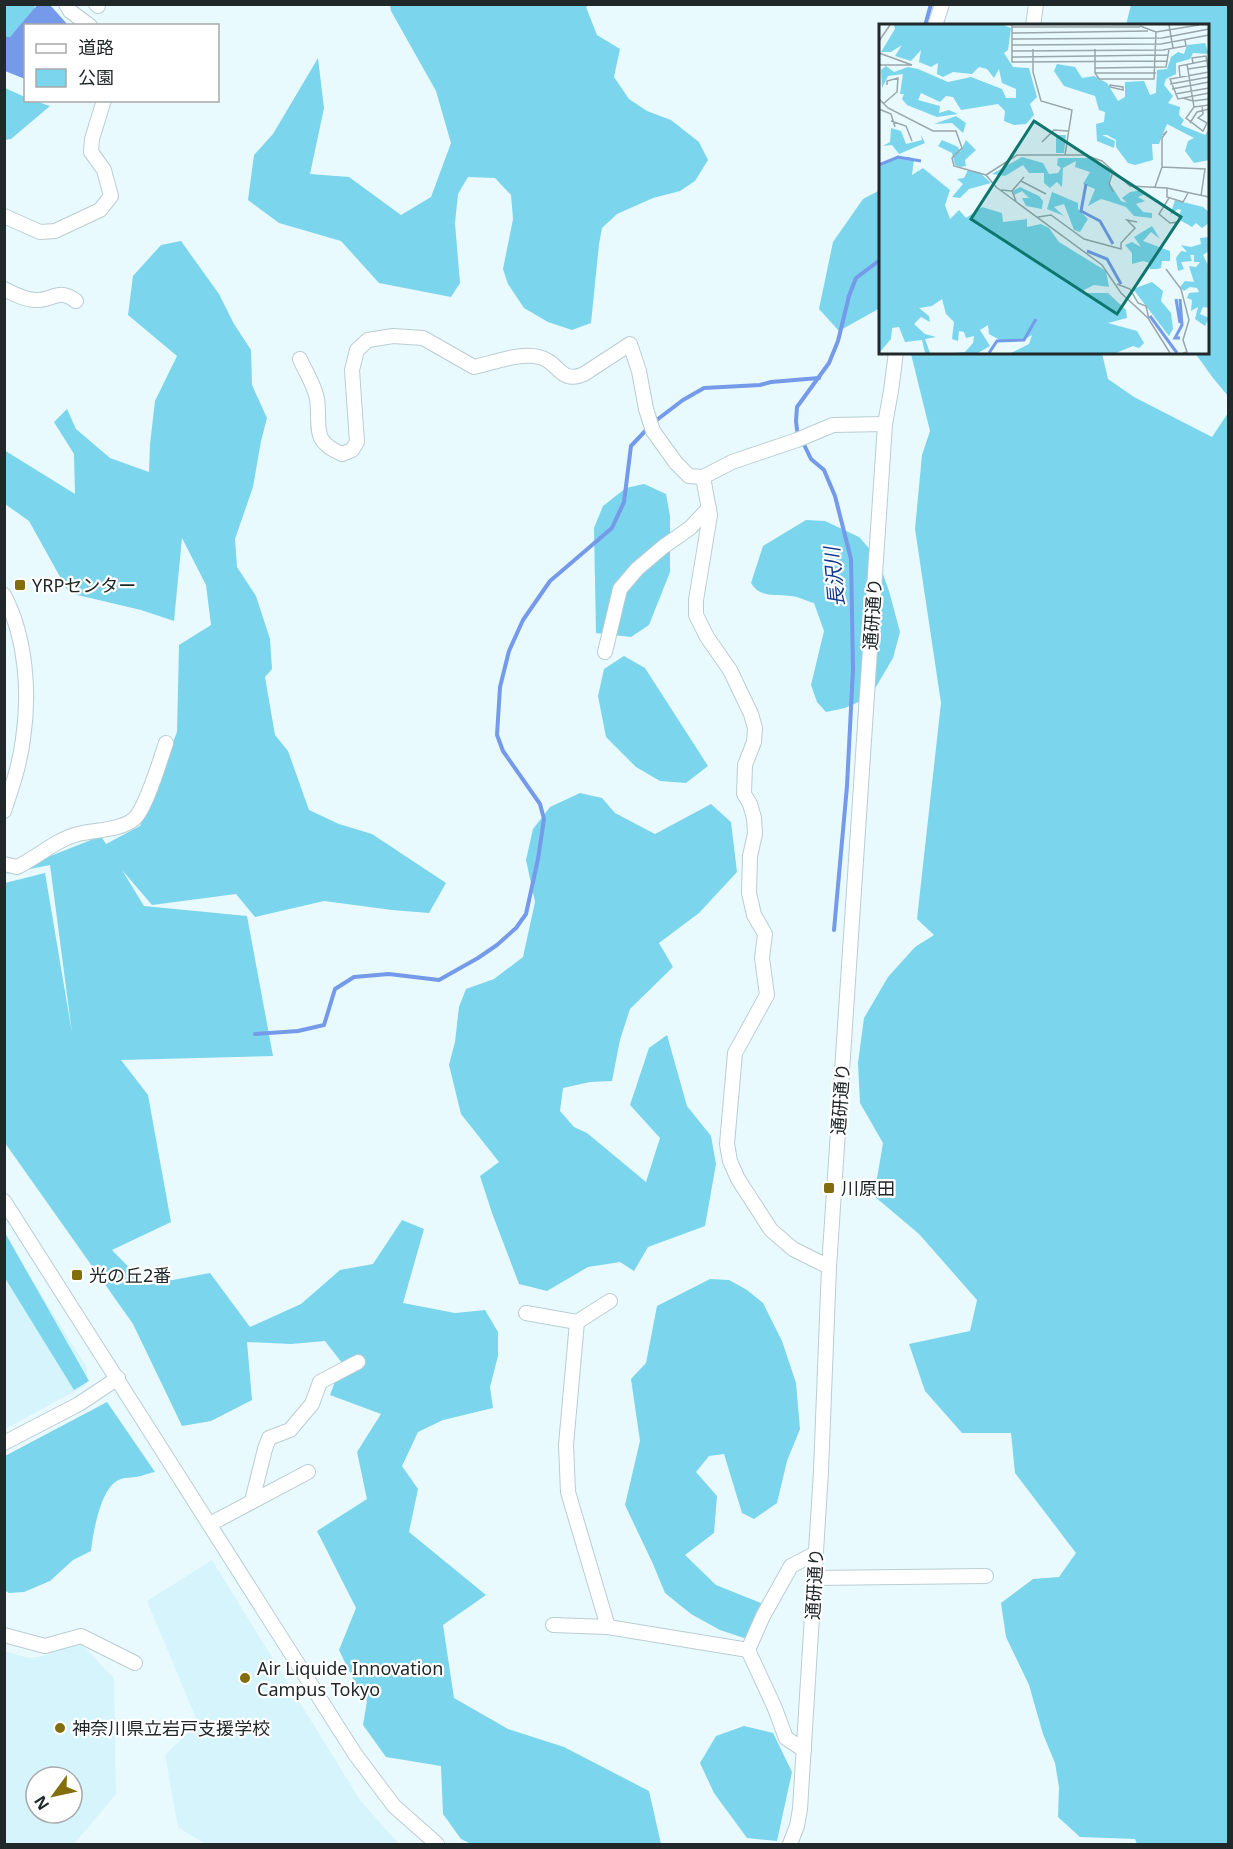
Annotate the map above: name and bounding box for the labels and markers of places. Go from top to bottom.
place label: YRPセンター [32,573,136,597]
marker: YRPセンター [13,578,27,592]
place label: 川原田 [841,1176,895,1200]
marker: 川原田 [822,1181,836,1195]
place label: 光の丘2番 [89,1263,171,1287]
marker: 光の丘2番 [70,1268,84,1282]
place label: Air Liquide Innovation Campus Tokyo [257,1656,443,1701]
marker: Air Liquide Innovation Campus Tokyo [238,1671,252,1685]
place label: 神奈川県立岩戸支援学校 [72,1716,270,1740]
marker: 神奈川県立岩戸支援学校 [53,1721,67,1735]

